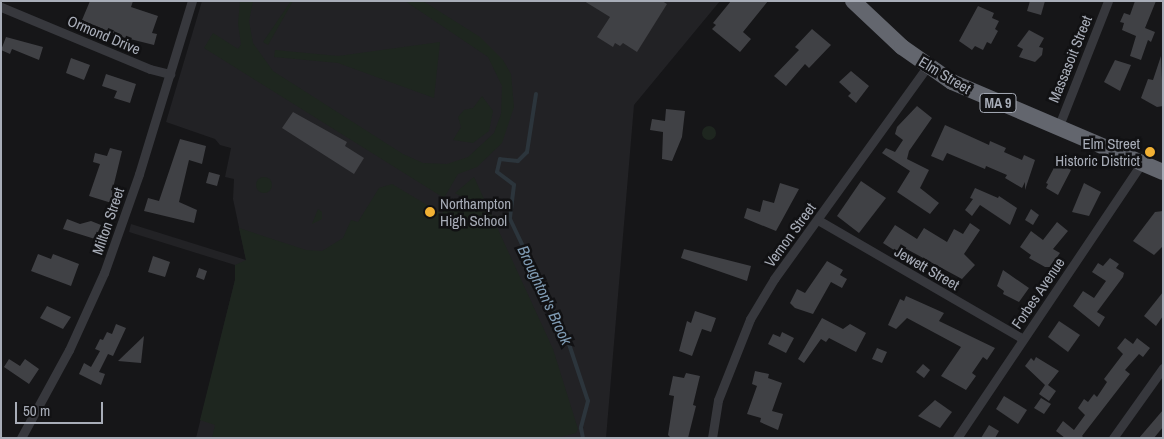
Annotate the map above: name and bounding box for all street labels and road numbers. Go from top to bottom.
street label: Ormond Drive [65,12,143,58]
street label: Massasoit Street [1044,13,1096,105]
street label: Elm Street [916,52,974,98]
road number: MA 9 [979,92,1017,115]
street label: Milton Street [88,185,128,257]
street label: Vernon Street [761,199,819,271]
street label: Jewett Street [891,242,963,294]
street label: Forbes Avenue [1007,254,1069,332]

